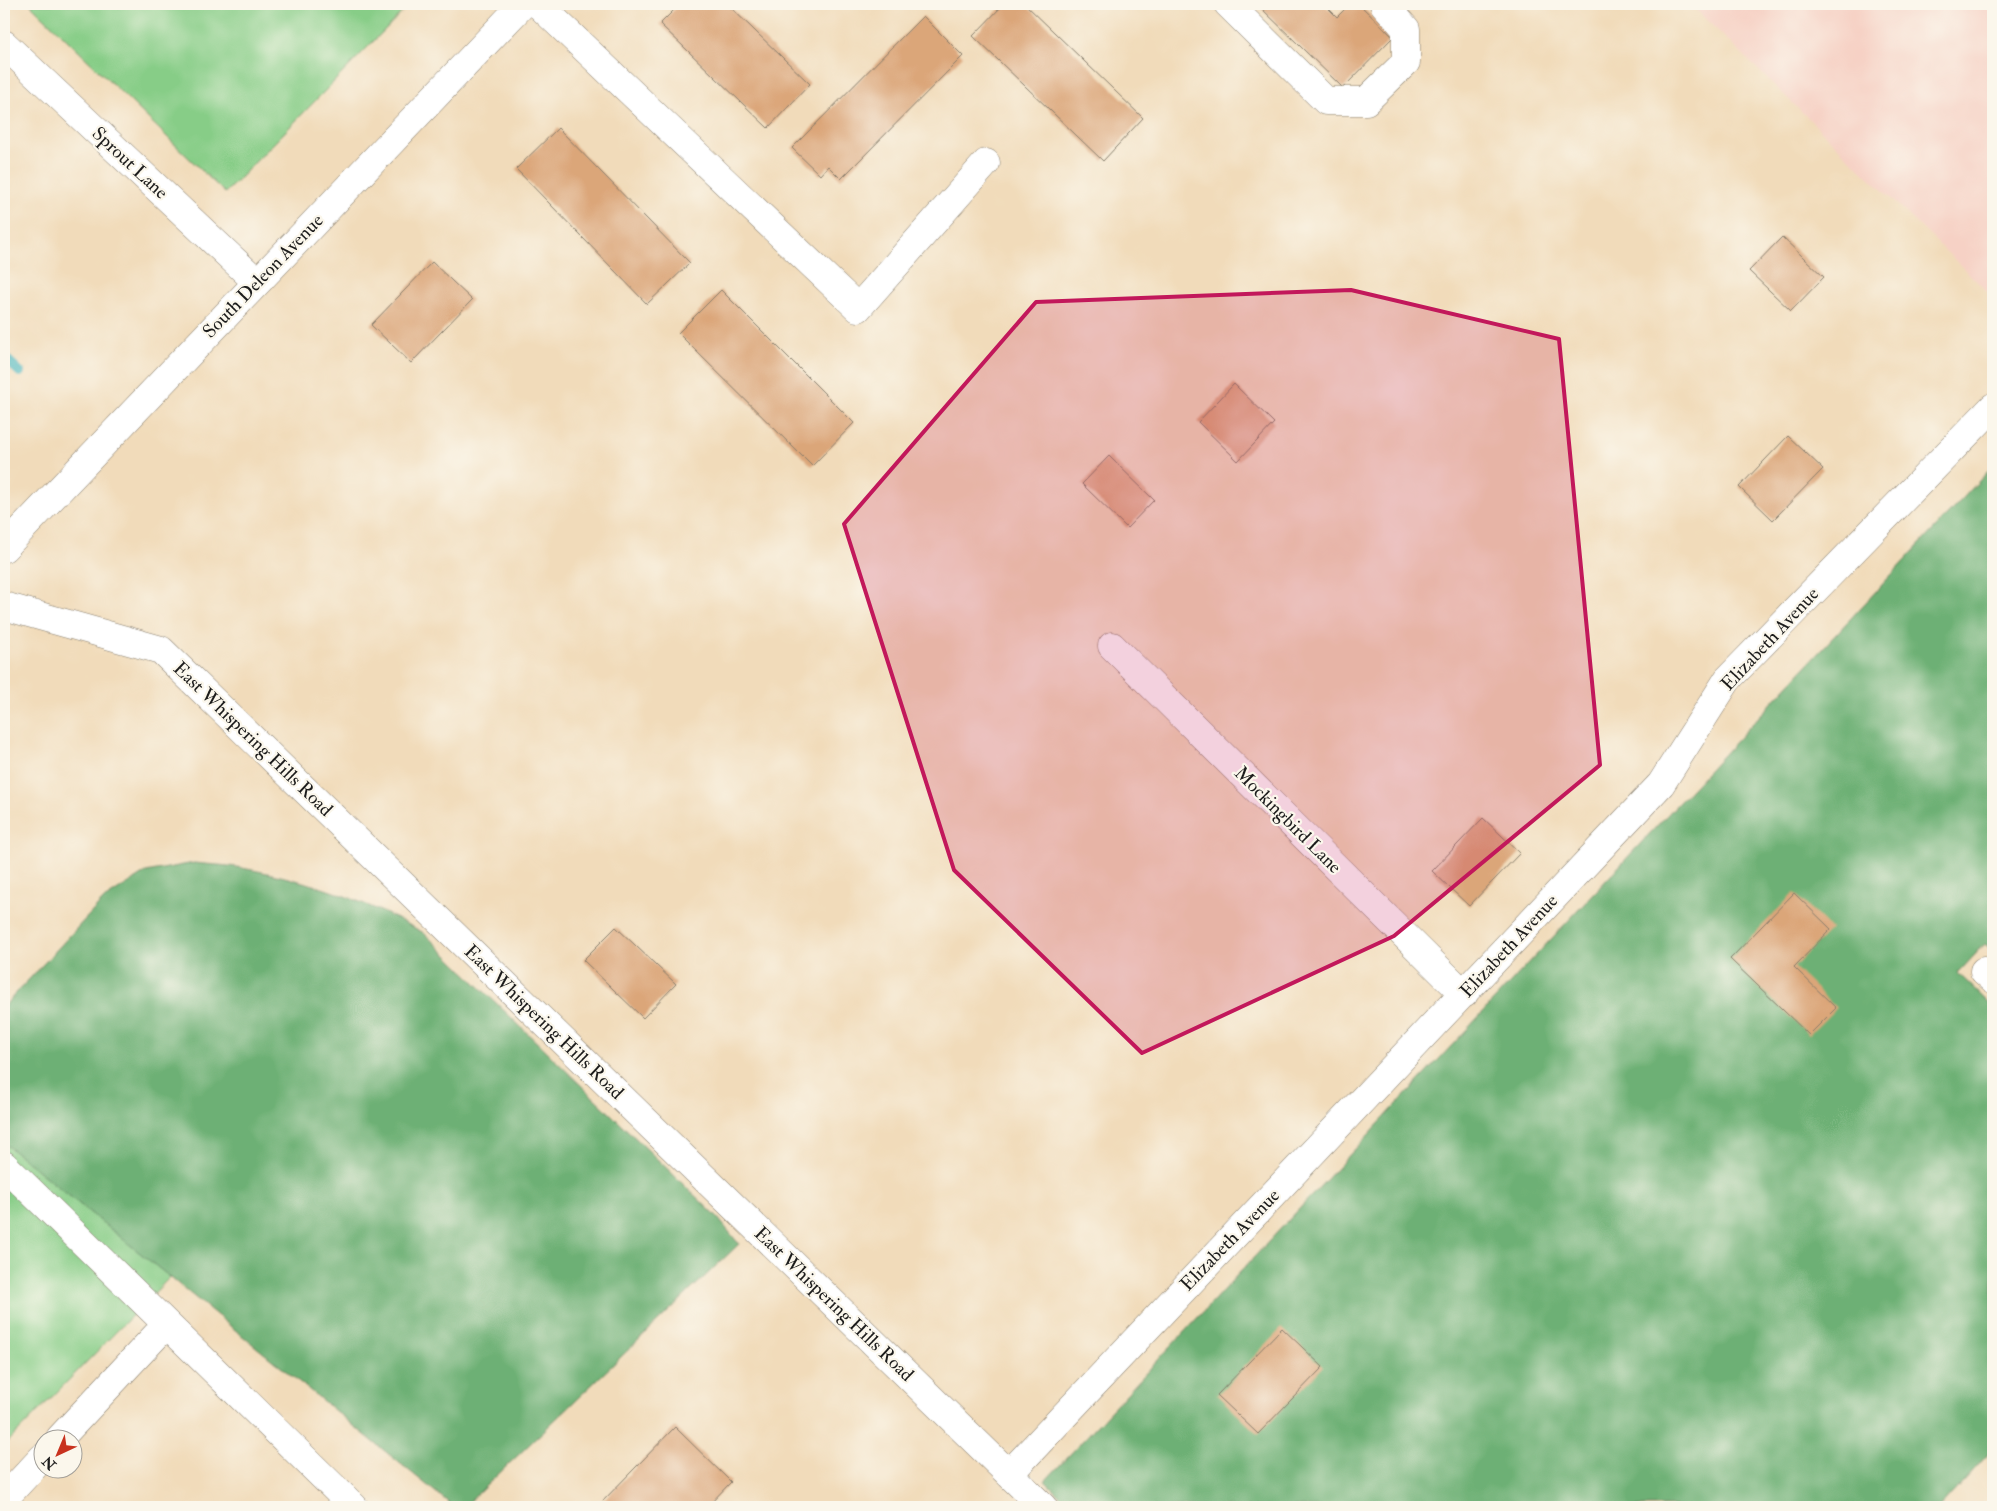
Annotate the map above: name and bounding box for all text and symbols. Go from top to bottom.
street label: Sprout Lane [86,122,173,205]
street label: South Deleon Avenue [198,209,329,343]
street label: Elizabeth Avenue [1716,582,1824,696]
street label: East Whispering Hills Road [167,657,338,823]
street label: Mockingbird Lane [1229,761,1347,879]
street label: Elizabeth Avenue [1455,889,1563,1003]
street label: East Whispering Hills Road [458,940,629,1106]
street label: Elizabeth Avenue [1175,1184,1285,1296]
street label: East Whispering Hills Road [748,1222,919,1388]
north arrow [32,1428,82,1478]
text: N [39,1452,60,1474]

